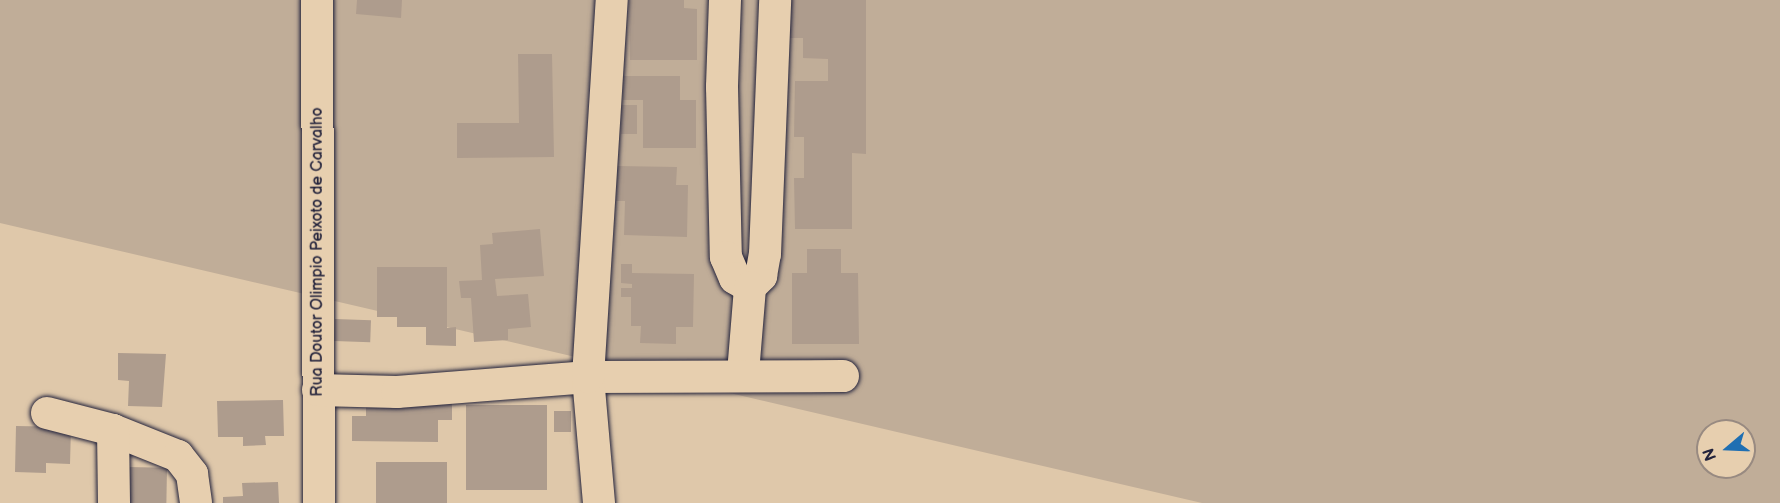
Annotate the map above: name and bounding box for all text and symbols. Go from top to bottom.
street label: Rua Doutor Olimpio Peixoto de Carvalho [308,107,328,397]
north arrow [1696,419,1756,479]
text: N [1699,446,1721,463]

